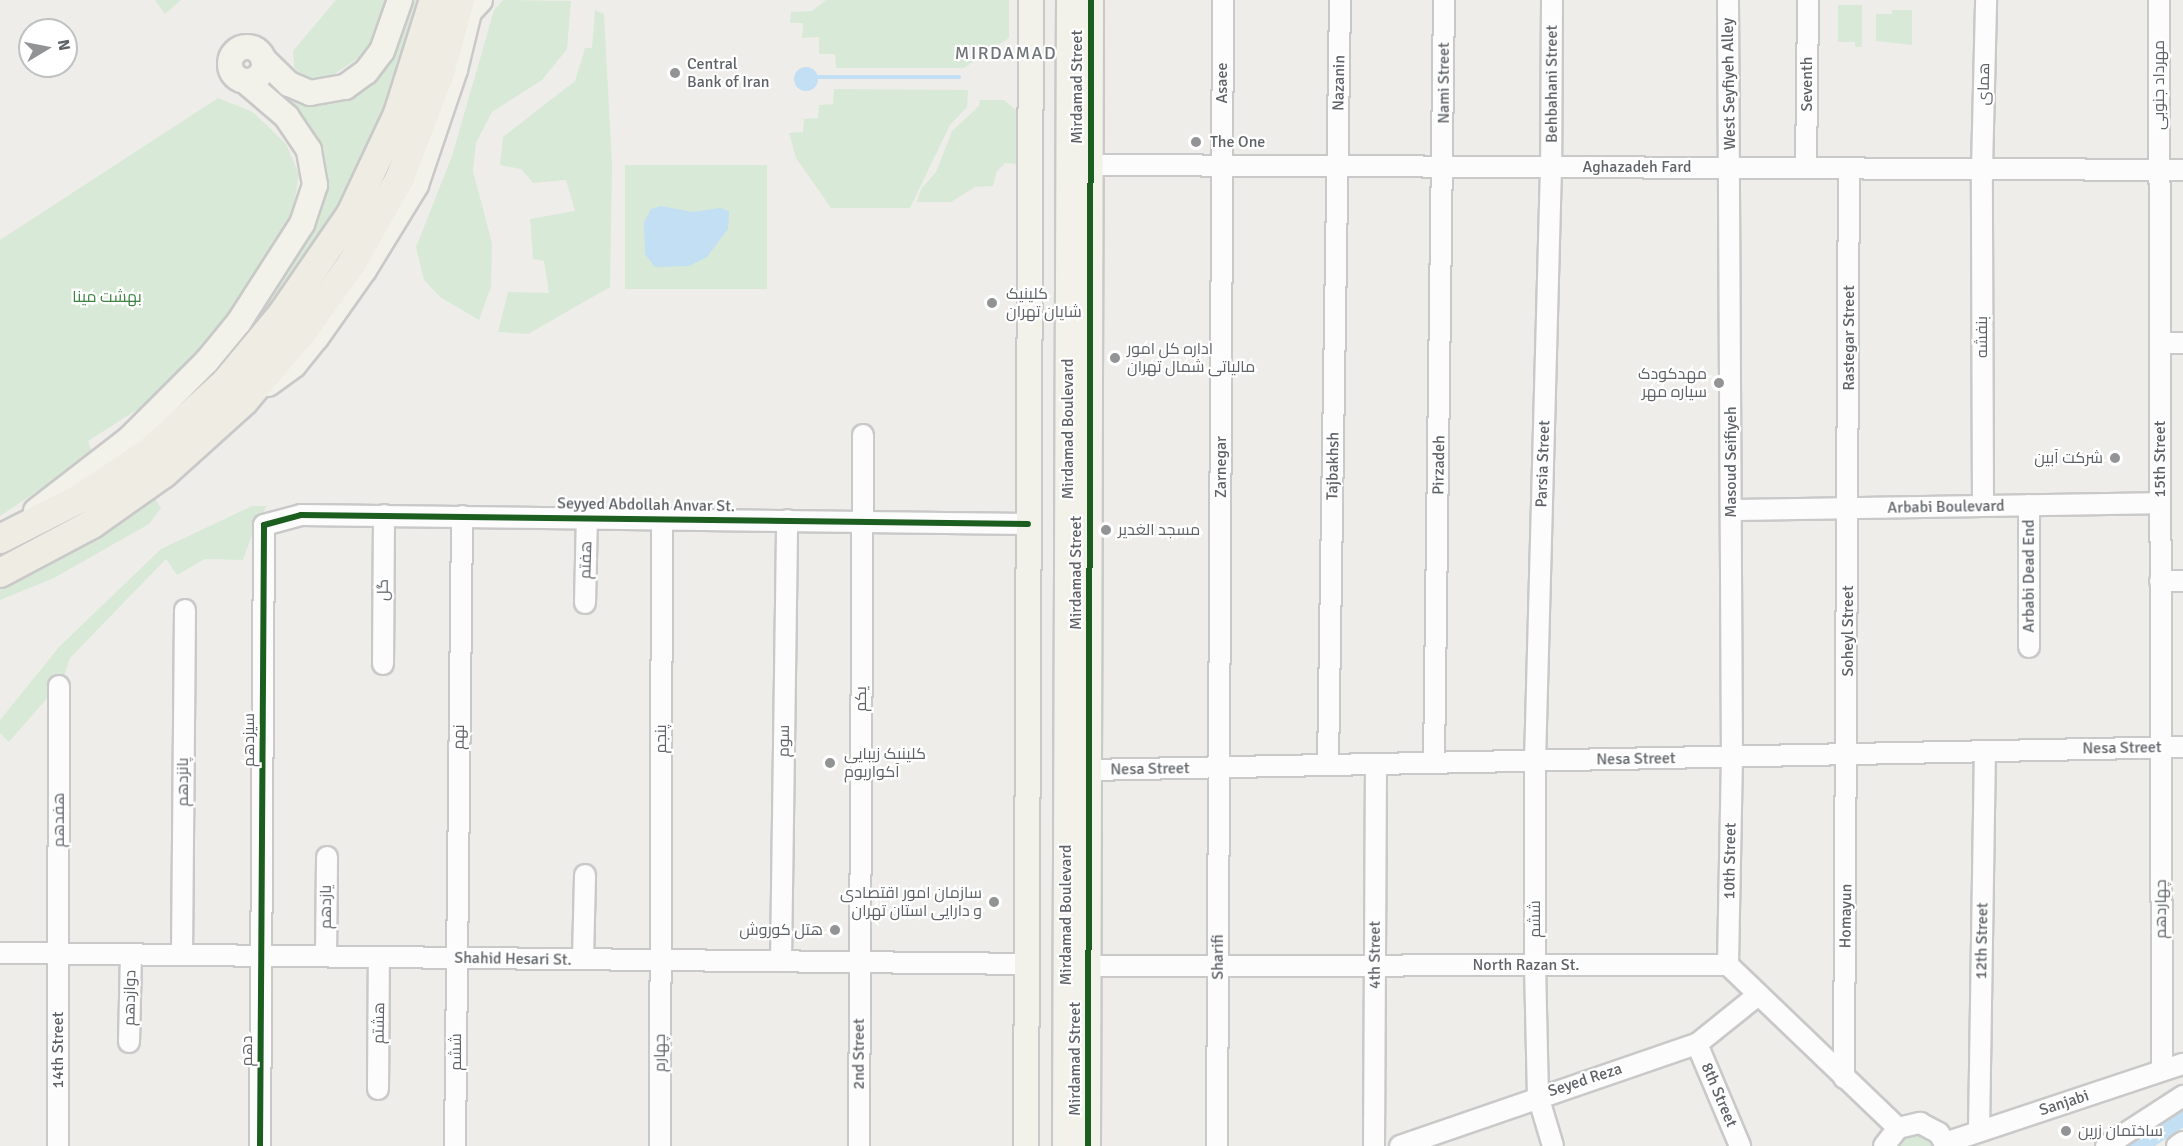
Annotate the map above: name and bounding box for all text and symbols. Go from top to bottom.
north arrow [18,18,78,78]
street label: West Seyfiyeh Alley [1718,18,1740,150]
street label: Behbahani Street [1542,25,1562,143]
street label: Mirdamad Street [1067,30,1087,144]
text: N [53,38,75,52]
street label: مهرداد جنوبی [2149,40,2169,130]
district label: MIRDAMAD [955,42,1057,64]
street label: Nami Street [1434,42,1454,124]
place label: Central Bank of Iran [687,54,769,92]
street label: Nazanin [1329,55,1349,111]
street label: Seventh [1797,57,1817,111]
street label: Asaee [1212,63,1232,103]
street label: همای [1974,63,1994,105]
marker: Central Bank of Iran [668,66,682,80]
place label: The One [1210,132,1265,152]
marker: The One [1187,133,1205,151]
street label: Aghazadeh Fard [1583,157,1691,177]
place label: کلینیک شایان تهران [1006,284,1082,322]
street label: Rastegar Street [1839,285,1859,391]
park label: بهشت مينا [72,287,142,307]
marker: کلینیک شایان تهران [983,294,1001,312]
street label: بنفشه [1972,316,1992,358]
place label: اداره کل امور مالیاتی شمال تهران [1127,339,1255,377]
marker: اداره کل امور مالیاتی شمال تهران [1108,351,1122,365]
street label: Mirdamad Boulevard [1058,358,1078,500]
place label: مهدکودک سیاره مهر [1638,364,1707,402]
marker: مهدکودک سیاره مهر [1712,376,1726,390]
street label: Masoud Seifiyeh [1721,406,1741,518]
street label: Parsia Street [1532,420,1554,508]
street label: 15th Street [2150,421,2170,497]
street label: Tajbakhsh [1323,432,1343,500]
street label: Pirzadeh [1429,435,1449,495]
street label: Zarnegar [1211,436,1231,498]
place label: شرکت آبین [2034,448,2103,468]
marker: شرکت آبین [2108,451,2122,465]
street label: Seyyed Abdollah Anvar St. [557,494,735,516]
street label: Arbabi Boulevard [1887,496,2005,518]
street label: Mirdamad Street [1066,516,1086,630]
street label: Arbabi Dead End [2019,519,2039,633]
place label: مسجد الغدیر [1118,520,1200,540]
marker: مسجد الغدیر [1099,523,1113,537]
street label: هفتم [576,541,596,579]
street label: گل [373,579,393,601]
street label: Soheyl Street [1838,585,1858,677]
street label: یکم [851,686,871,712]
street label: سیزدهم [239,713,259,767]
street label: نهم [449,724,469,750]
street label: پنجم [651,724,671,754]
street label: سوم [774,725,794,757]
street label: Nesa Street [2082,738,2162,758]
place label: کلینیک زیبایی آکواریوم [844,744,926,782]
street label: Nesa Street [1596,749,1676,769]
marker: کلینیک زیبایی آکواریوم [821,754,839,772]
street label: پانزدهم [173,757,193,807]
street label: Nesa Street [1110,759,1190,779]
street label: هفدهم [49,793,69,847]
street label: 10th Street [1720,822,1740,900]
street label: Mirdamad Boulevard [1056,844,1076,986]
street label: چهاردهم [2151,879,2171,939]
place label: سازمان امور اقتصادی و دارایی استان تهران [840,883,982,921]
street label: Homayun [1836,883,1856,949]
street label: یازدهم [316,885,336,929]
marker: سازمان امور اقتصادی و دارایی استان تهران [987,895,1001,909]
street label: ششم [1525,900,1545,938]
street label: 12th Street [1972,902,1992,980]
place label: هتل کوروش [739,920,823,940]
street label: 4th Street [1365,921,1385,989]
marker: هتل کوروش [828,923,842,937]
street label: Sharifi [1208,934,1228,980]
street label: Shahid Hesari St. [454,948,572,970]
street label: North Razan St. [1472,955,1580,975]
street label: دوازدهم [120,970,140,1026]
street label: هشتم [369,1002,389,1044]
street label: Mirdamad Street [1065,1002,1085,1116]
street label: 14th Street [48,1012,68,1088]
street label: 2nd Street [849,1018,869,1090]
street label: ششم [446,1033,466,1071]
street label: چهارم [650,1034,670,1072]
street label: دهم [237,1035,257,1067]
street label: Seyed Reza [1546,1059,1624,1101]
street label: 8th Street [1697,1060,1741,1130]
street label: Sanjabi [2037,1086,2091,1120]
place label: ساختمان زرین [2078,1121,2163,1141]
marker: ساختمان زرین [2059,1124,2073,1138]

